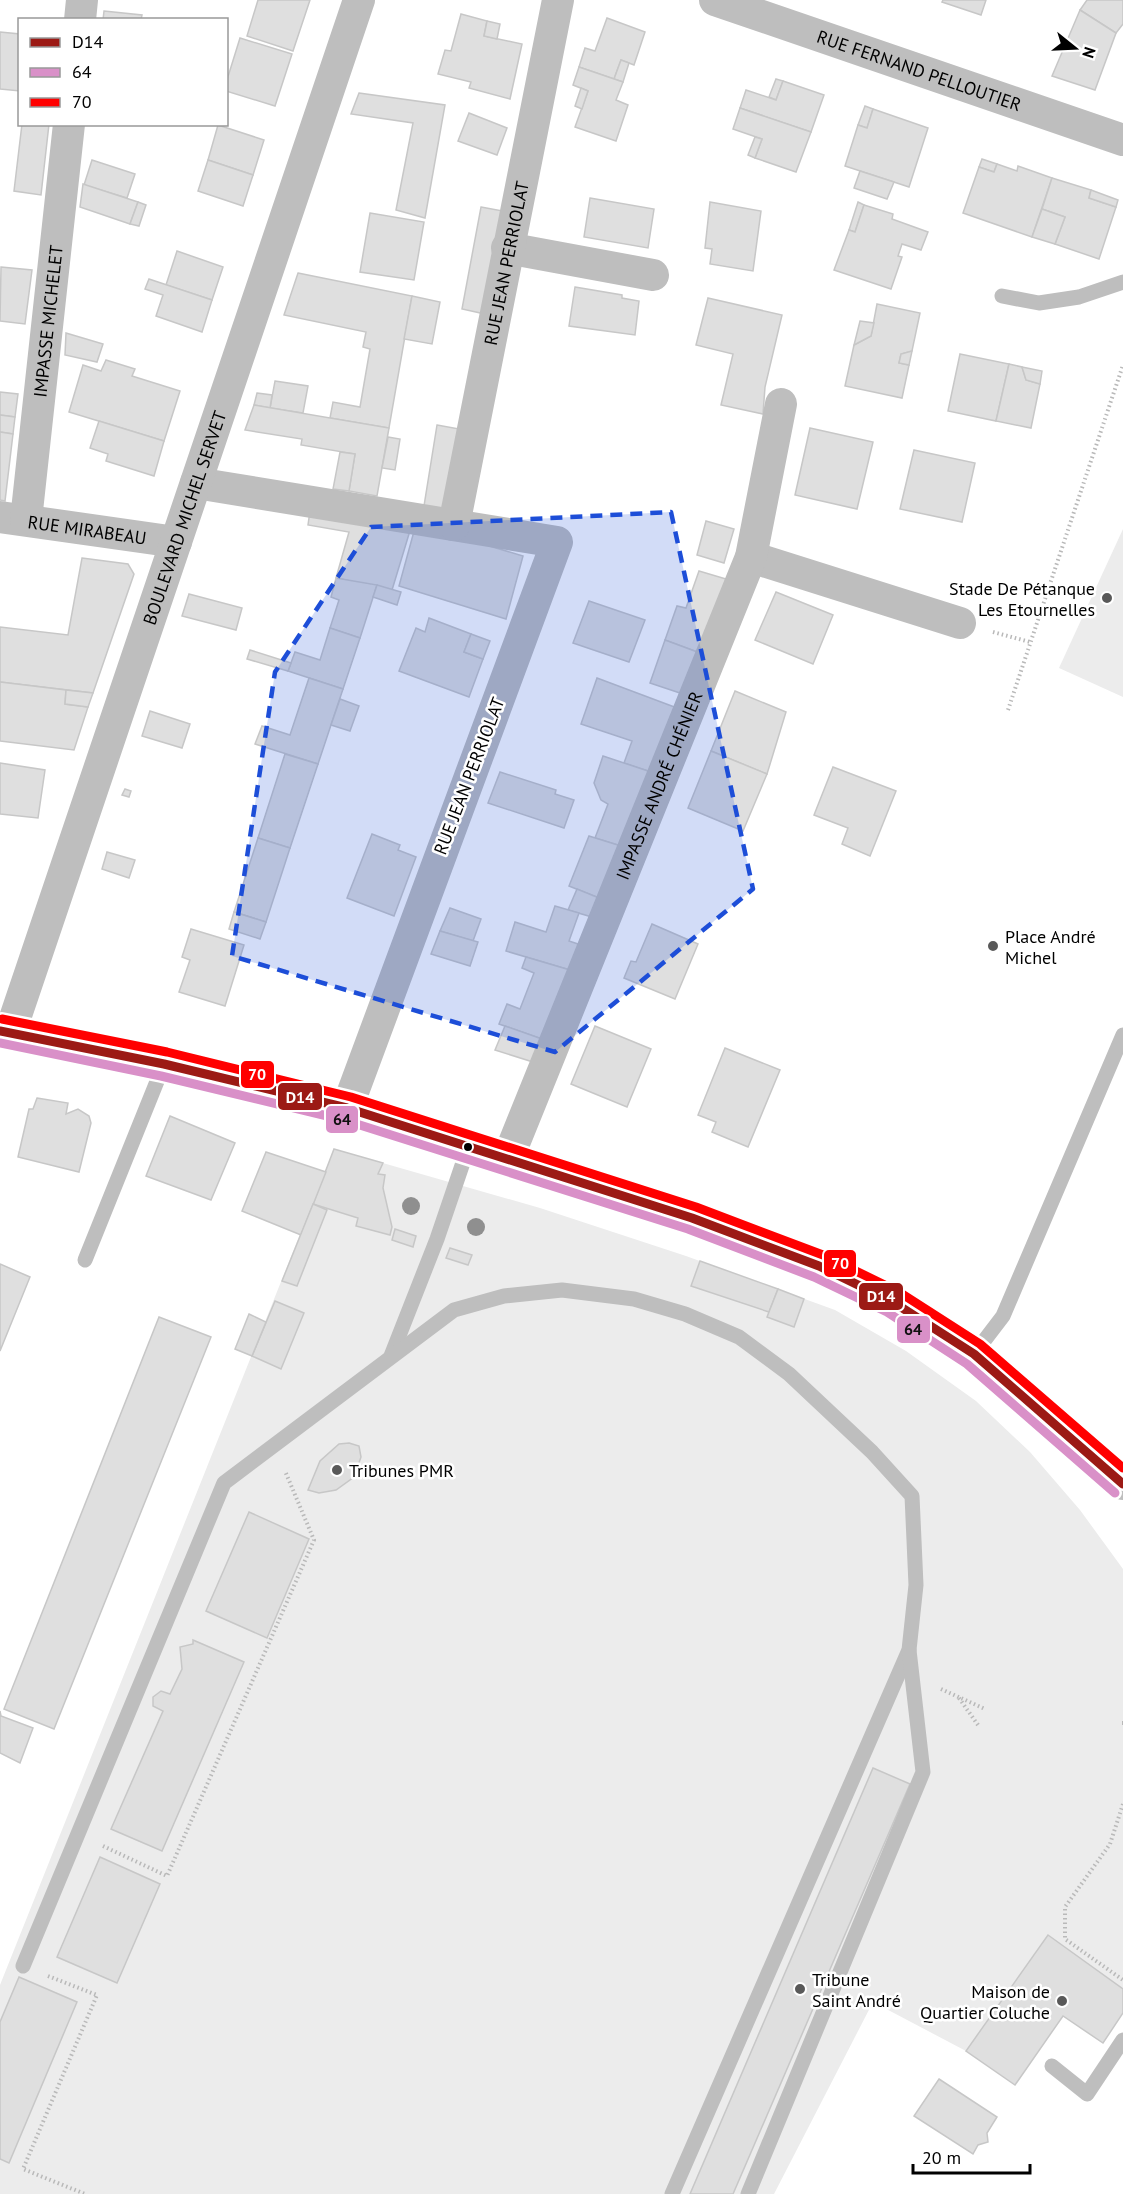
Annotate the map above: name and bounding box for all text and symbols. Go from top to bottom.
legend [18,18,228,126]
north arrow [1045,18,1105,78]
street label: RUE FERNAND PELLOUTIER [814,24,1025,116]
text: D14 [72,30,104,53]
text: N [1078,45,1100,61]
text: 64 [72,60,92,83]
text: 70 [72,90,92,113]
street label: RUE JEAN PERRIOLAT [478,179,533,347]
street label: IMPASSE MICHELET [28,244,67,399]
street label: BOULEVARD MICHEL SERVET [137,407,231,628]
street label: RUE MIRABEAU [26,510,148,549]
place label: Stade De Pétanque Les Etournelles [949,577,1095,621]
marker: Stade De Pétanque Les Etournelles [1100,591,1114,605]
street label: IMPASSE ANDRÉ CHÉNIER [610,687,707,883]
street label: RUE JEAN PERRIOLAT [428,694,510,858]
place label: Place André Michel [1005,925,1096,969]
marker: Place André Michel [986,939,1000,953]
line badge: 70 [240,1060,275,1089]
text: 70 [248,1064,266,1084]
line badge: D14 [277,1082,323,1111]
text: D14 [286,1087,314,1107]
line badge: 64 [325,1105,359,1134]
text: 64 [333,1109,351,1129]
unlabelled marker [462,1141,474,1153]
line badge: 70 [823,1249,857,1278]
text: 70 [831,1253,849,1273]
line badge: D14 [858,1282,904,1311]
text: D14 [867,1286,895,1306]
line badge: 64 [896,1315,931,1344]
text: 64 [904,1319,922,1339]
place label: Tribunes PMR [349,1459,454,1482]
marker: Tribunes PMR [330,1463,344,1477]
place label: Tribune Saint André [812,1968,901,2012]
place label: Maison de Quartier Coluche [920,1980,1050,2024]
marker: Tribune Saint André [793,1982,807,1996]
marker: Maison de Quartier Coluche [1055,1994,1069,2008]
scale bar [913,2137,1030,2175]
text: 20 m [922,2146,961,2169]

